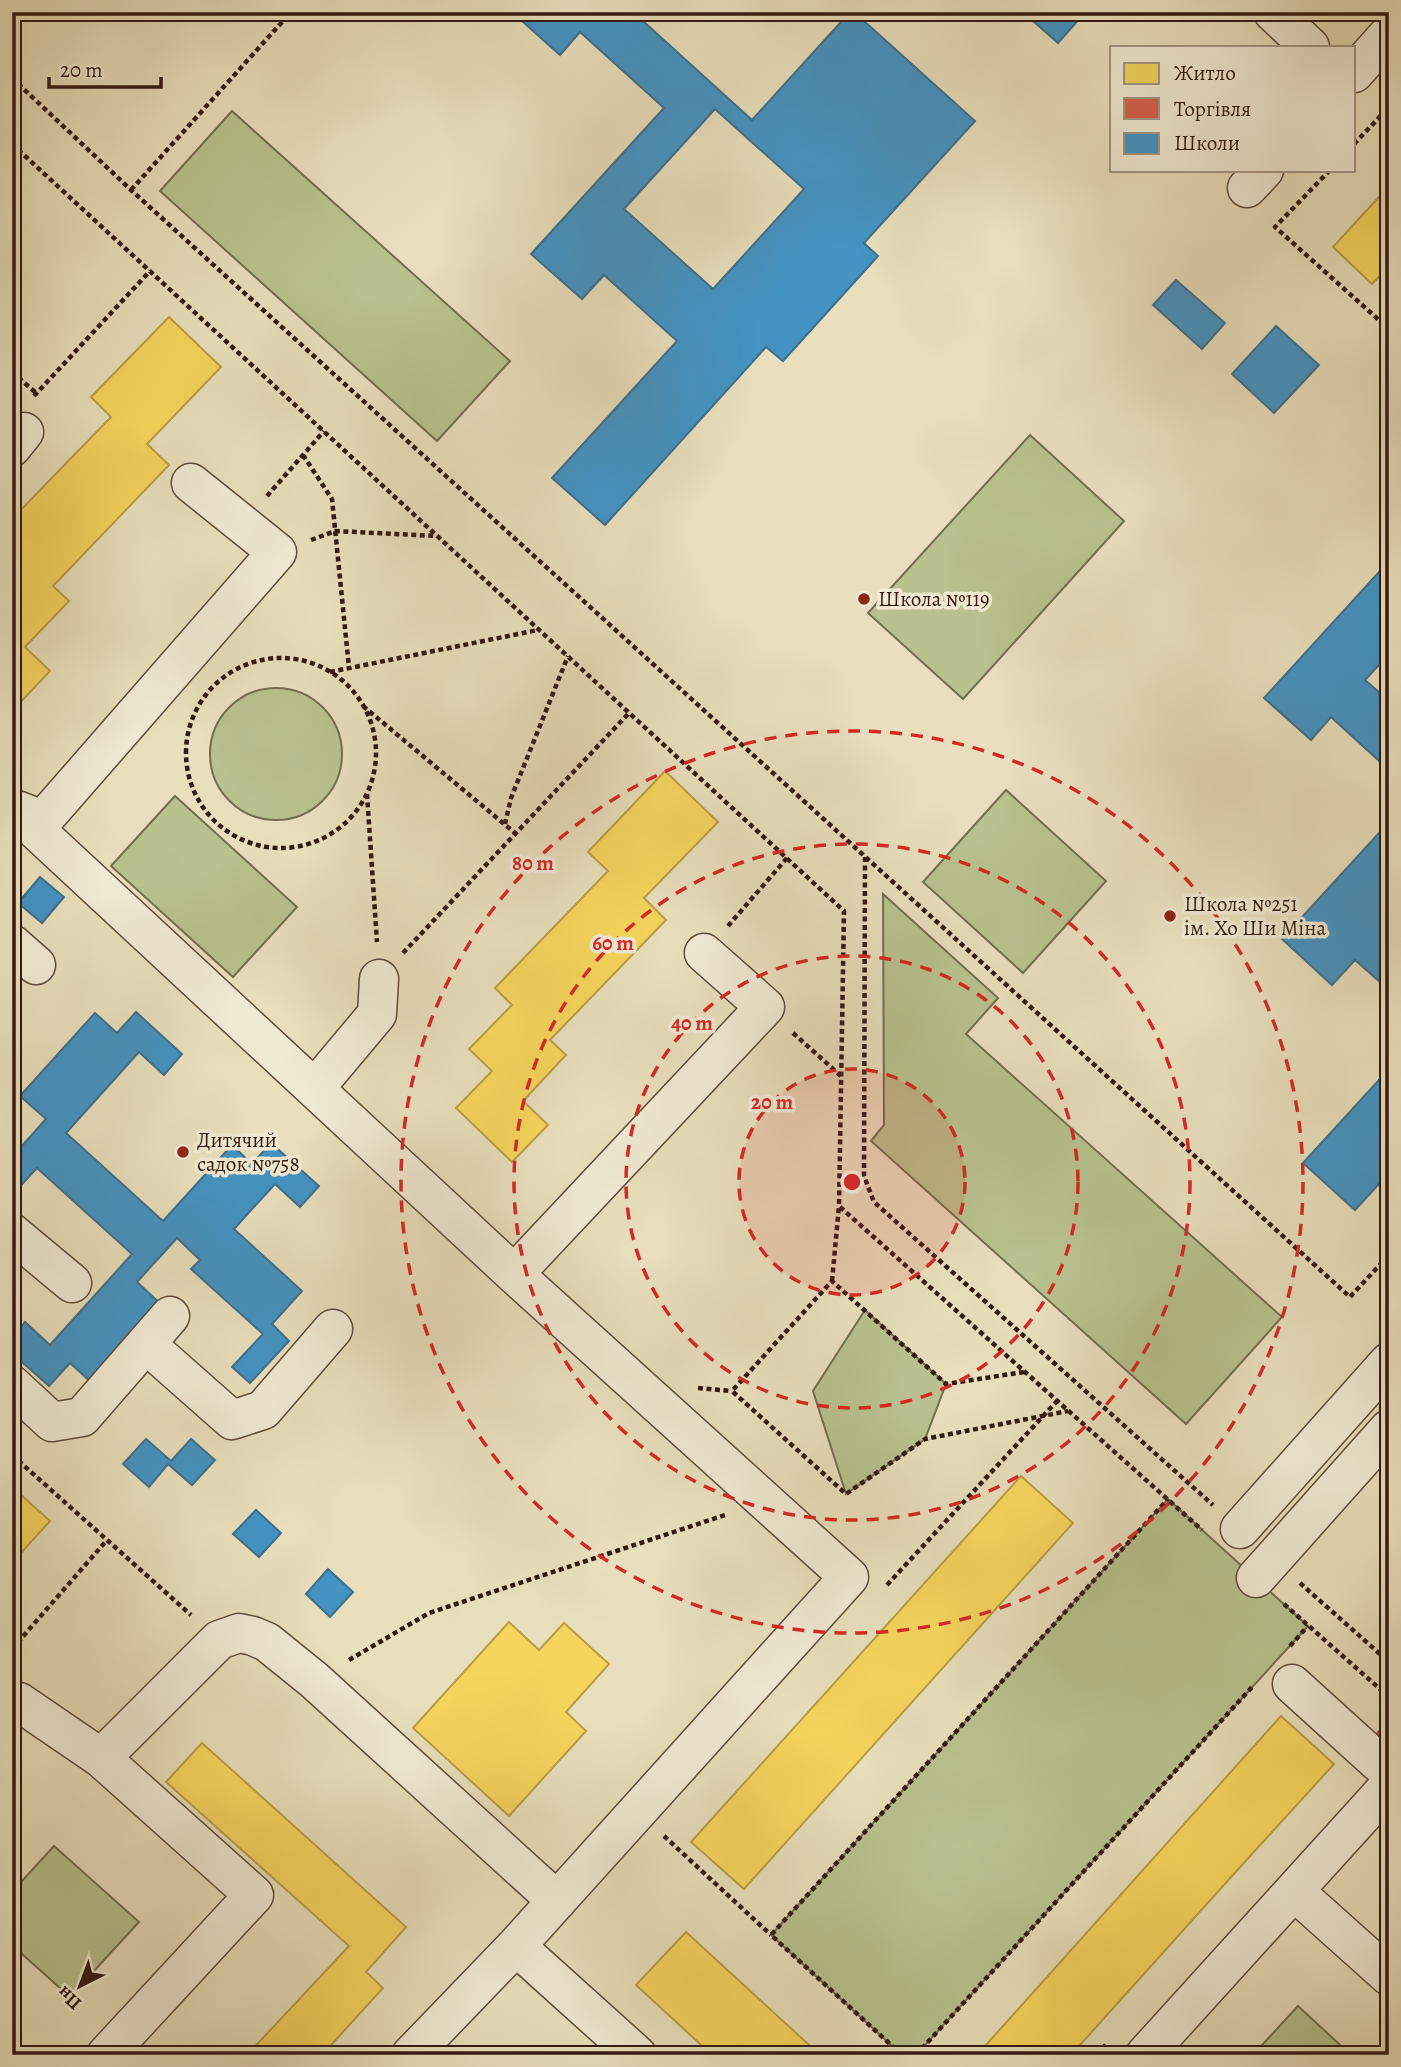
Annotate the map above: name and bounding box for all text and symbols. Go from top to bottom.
scale bar [49,46,161,90]
legend [1110,46,1356,172]
text: 20 m [60,56,103,84]
text: Житло [1174,59,1236,87]
text: Торгівля [1174,95,1251,123]
text: Школи [1174,129,1240,157]
place label: Школа №119 [878,585,989,613]
marker: Школа №119 [856,591,872,607]
text: 80 m [512,849,554,877]
place label: Школа №251 ім. Хо Ши Міна [1184,890,1326,942]
marker: Школа №251 ім. Хо Ши Міна [1162,908,1178,924]
text: 60 m [592,929,634,957]
text: 40 m [671,1009,713,1037]
text: 20 m [751,1088,793,1116]
place label: Дитячий садок №758 [197,1126,300,1178]
marker: Дитячий садок №758 [175,1144,191,1160]
centre of rings [840,1170,864,1194]
north arrow [46,1952,116,2022]
text: Пн [51,1980,87,2016]

